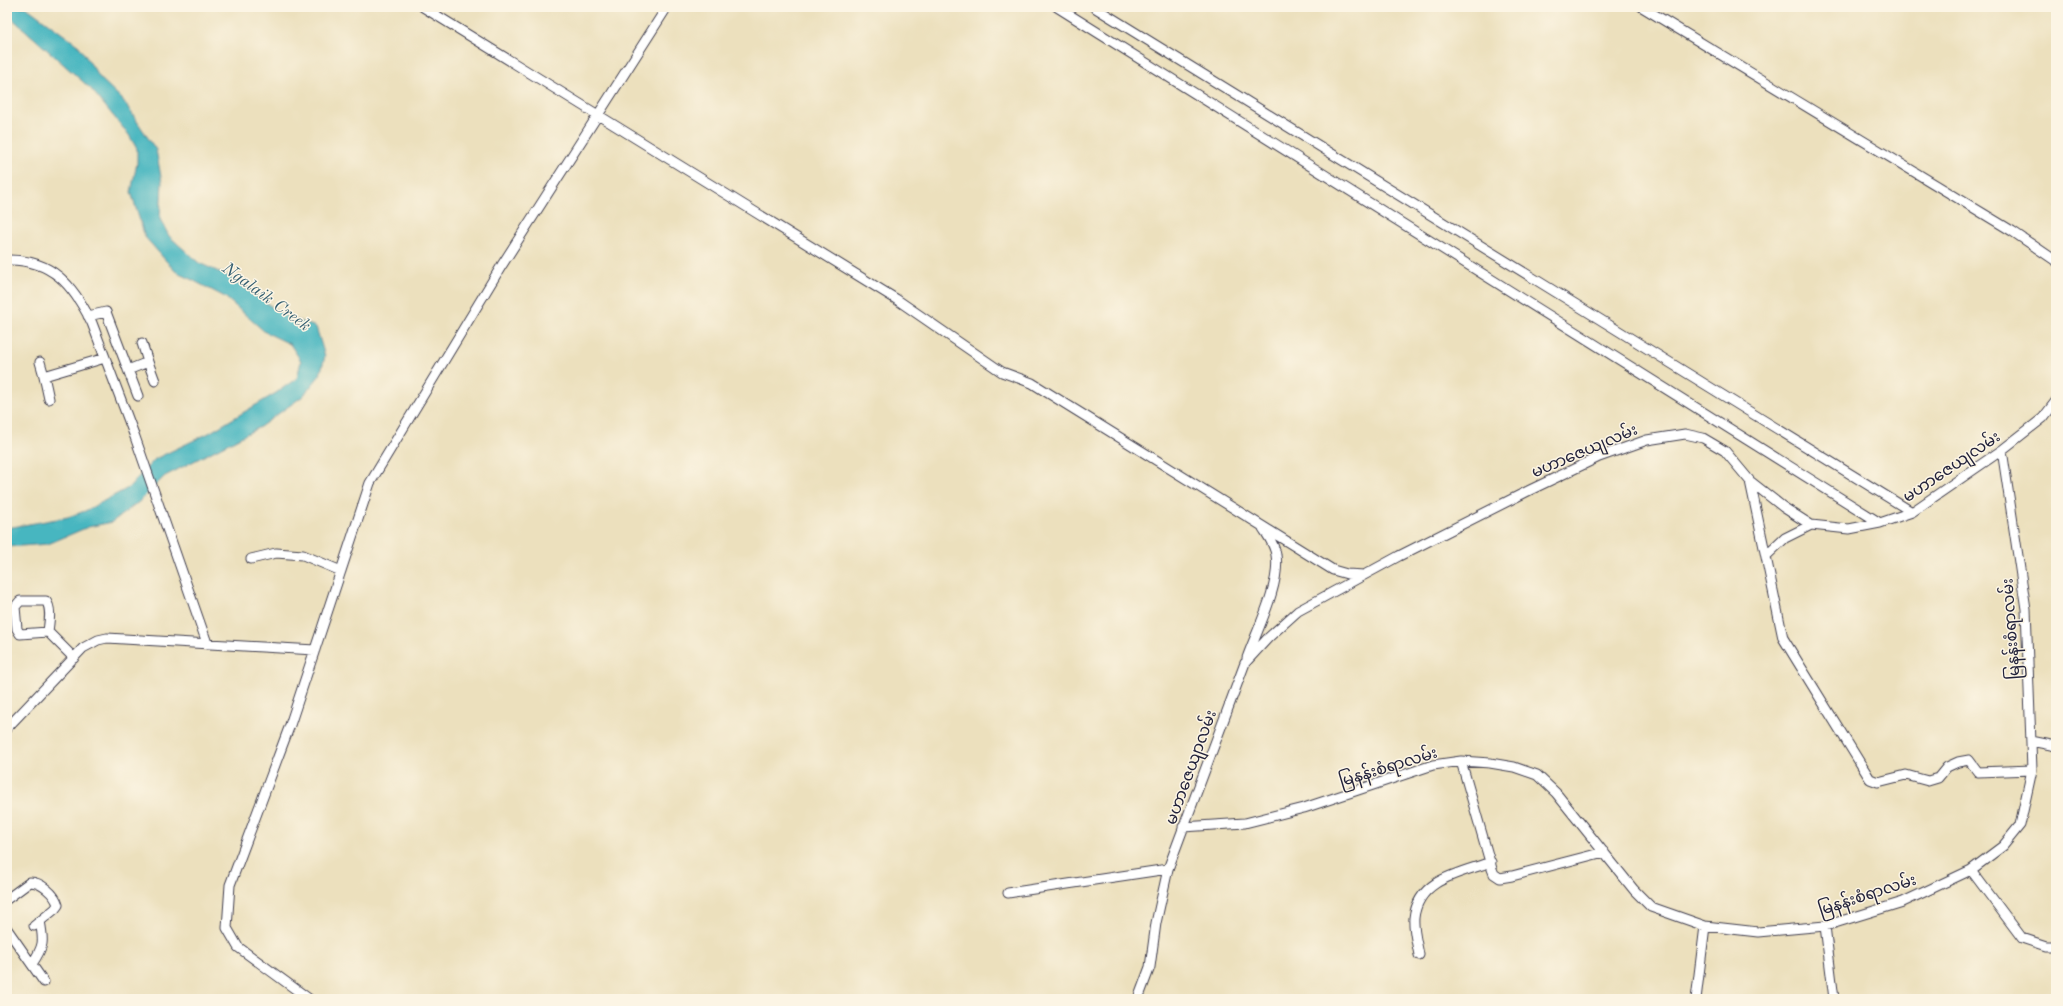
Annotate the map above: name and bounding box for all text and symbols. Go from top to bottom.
water label: Ngalaik Creek [218,259,313,335]
street label: မဟာဇေယျလမ်း [1527,418,1642,485]
street label: မဟာဇေယျလမ်း [1898,425,2006,509]
street label: မြနန်းစံရာလမ်း [1995,577,2028,681]
street label: မဟာဇေယျာလမ်း [1159,707,1224,829]
street label: မြနန်းစံရာလမ်း [1336,741,1441,794]
street label: မြနန်းစံရာလမ်း [1815,868,1920,923]

